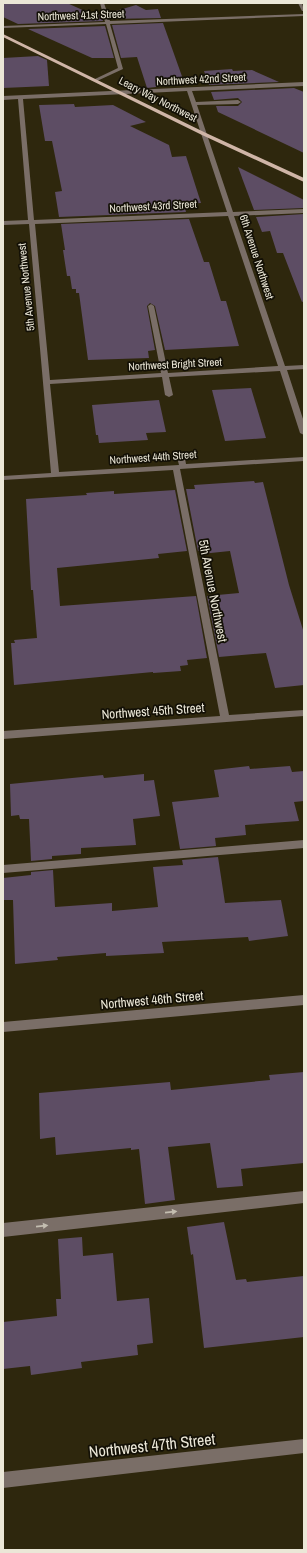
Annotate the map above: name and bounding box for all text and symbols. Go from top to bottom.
street label: Northwest 41st Street [37,6,125,24]
street label: Northwest 42nd Street [156,70,247,88]
street label: Leary Way Northwest [117,73,200,125]
street label: Northwest 43rd Street [109,197,198,215]
street label: 6th Avenue Northwest [237,213,277,302]
street label: 5th Avenue Northwest [14,242,38,332]
street label: Northwest Bright Street [128,355,223,373]
street label: Northwest 44th Street [109,447,197,467]
street label: 5th Avenue Northwest [195,538,231,644]
street label: Northwest 45th Street [101,699,205,723]
street label: Northwest 46th Street [100,987,204,1013]
one-way arrow [165,1208,177,1215]
one-way arrow [36,1223,48,1229]
street label: Northwest 47th Street [88,1427,217,1463]

